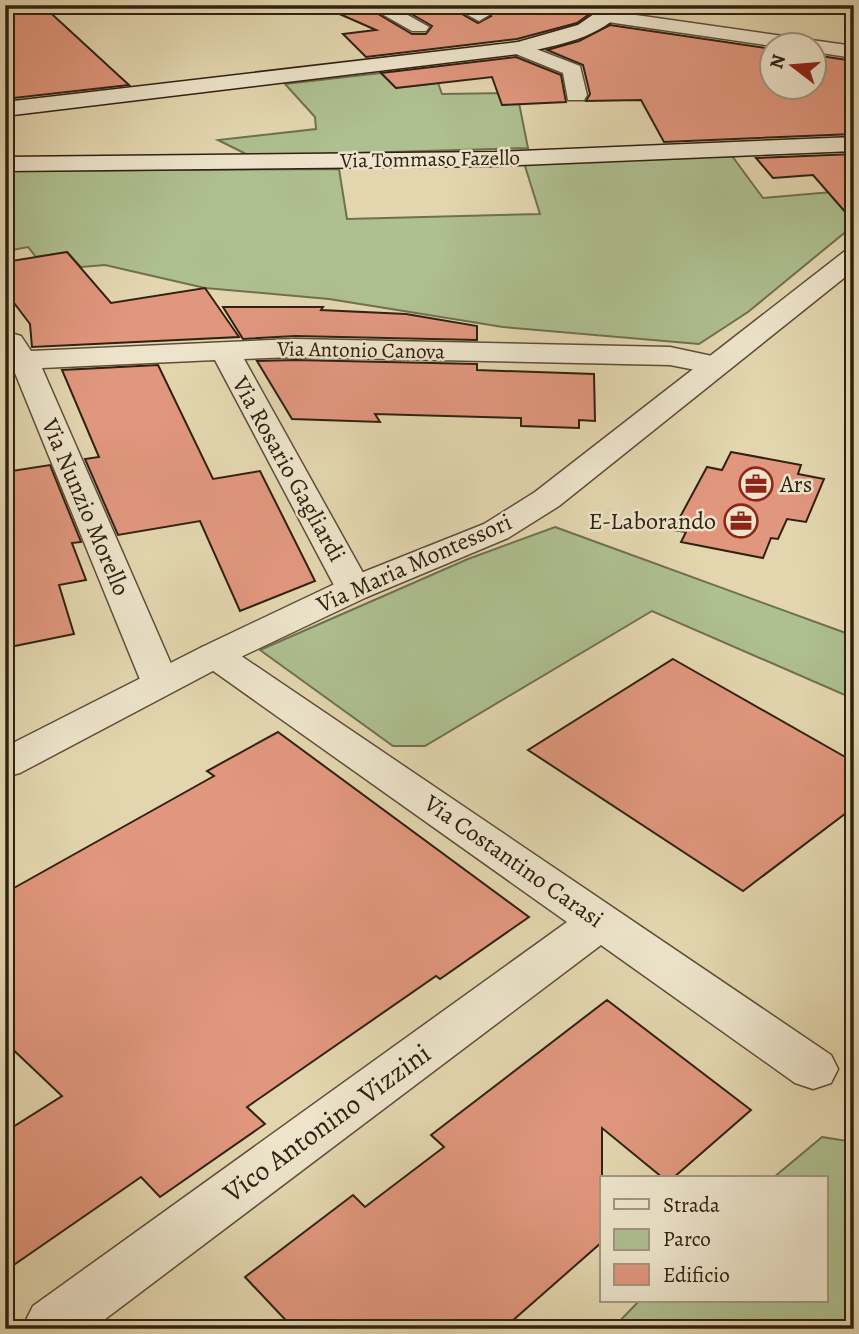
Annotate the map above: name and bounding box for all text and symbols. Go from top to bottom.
north arrow [758,32,828,102]
text: N [763,51,792,72]
street label: Via Tommaso Fazello [339,143,520,175]
street label: Via Antonio Canova [276,335,445,365]
street label: Via Rosario Gagliardi [224,370,353,567]
street label: Via Nunzio Morello [34,413,138,600]
office icon: Ars [737,465,775,503]
place label: Ars [779,468,812,500]
office icon: E-Laborando [722,502,760,540]
place label: E-Laborando [589,505,716,537]
street label: Via Maria Montessori [310,506,517,621]
street label: Via Costantino Carasi [417,786,610,935]
street label: Vico Antonino Vizzini [215,1035,438,1212]
legend [600,1176,828,1302]
text: Strada [663,1191,720,1219]
text: Parco [663,1225,711,1253]
text: Edificio [663,1261,730,1289]

